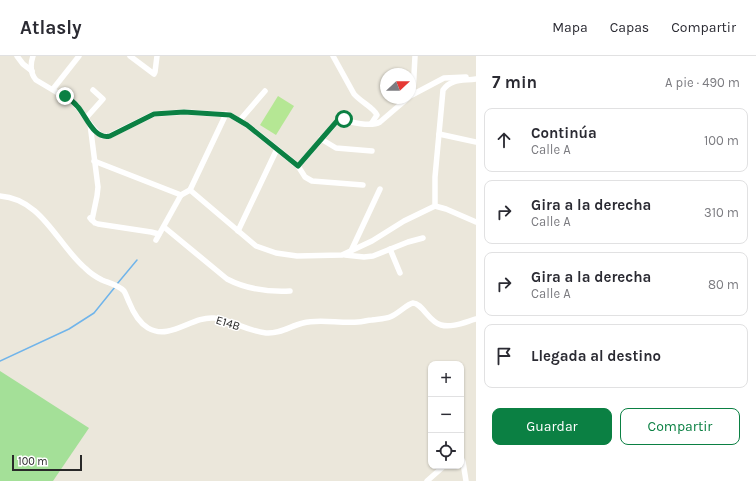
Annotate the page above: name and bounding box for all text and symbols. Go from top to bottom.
text: Atlasly [20,17,82,39]
text: Mapa [552,19,588,36]
text: Capas [610,19,649,36]
text: Compartir [671,19,736,36]
north arrow [380,68,416,104]
text: 7 min [492,72,537,92]
text: A pie · 490 m [665,75,740,90]
route end [56,87,74,105]
route start [335,110,353,128]
text: Continúa [531,124,597,142]
icon: ahead [493,129,515,151]
text: 100 m [704,133,739,148]
text: Calle A [531,142,571,157]
text: Gira a la derecha [531,196,651,214]
icon: right [493,201,515,223]
text: 310 m [704,205,739,220]
text: Calle A [531,214,571,229]
text: Gira a la derecha [531,268,651,286]
icon: right [493,273,515,295]
text: 80 m [708,277,739,292]
text: Calle A [531,286,571,301]
street label: E14B [214,313,242,333]
icon: arrive [493,345,515,367]
text: Llegada al destino [531,347,661,365]
map controls [428,361,464,469]
button: + [428,361,464,397]
button: − [428,397,464,433]
button: Guardar [492,408,612,445]
button: Compartir [620,408,740,445]
button: locate [428,433,464,469]
scale bar [12,453,82,472]
text: 100 m [18,455,48,468]

